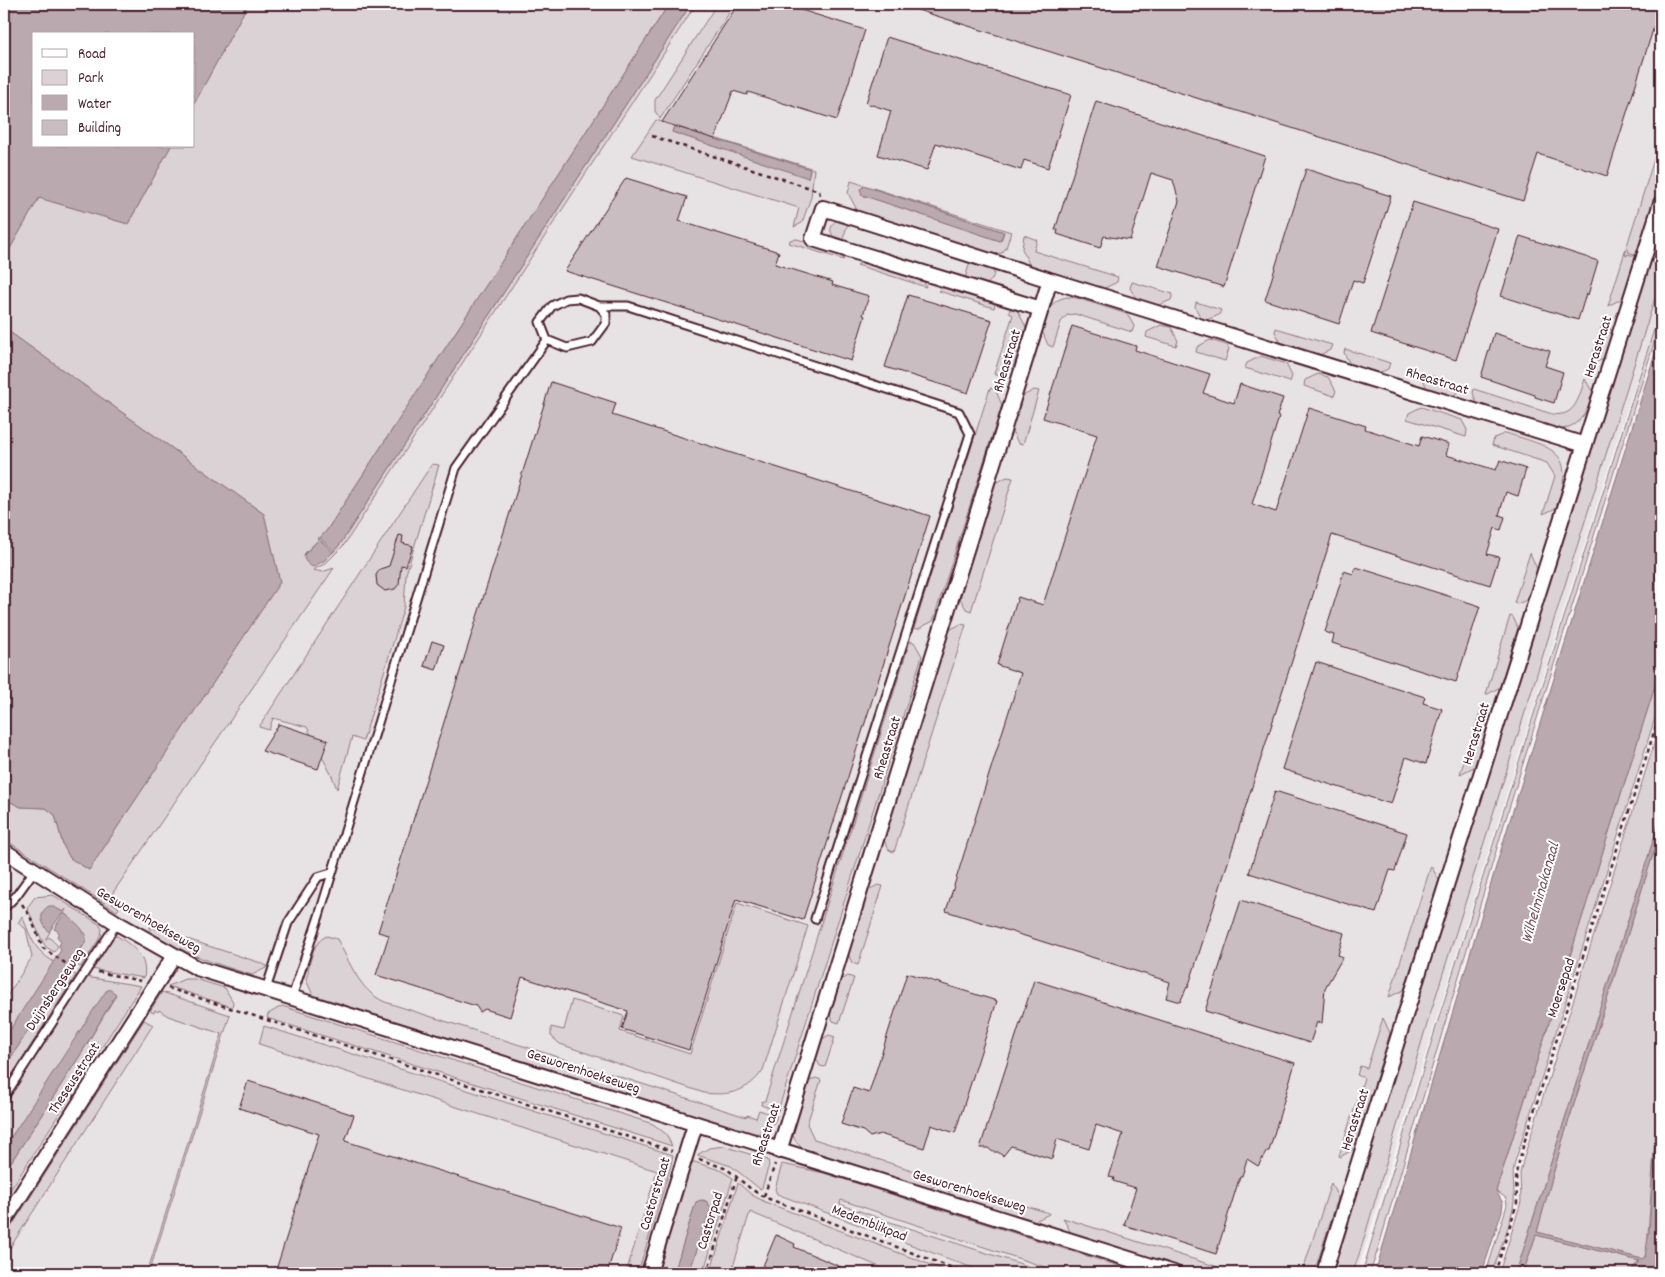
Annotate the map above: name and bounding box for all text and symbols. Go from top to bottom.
legend [32,32,195,148]
text: Road [78,44,106,66]
text: Park [78,68,104,90]
text: Water [78,94,112,116]
text: Building [78,118,121,140]
street label: Herastraat [1579,313,1619,381]
street label: Rheastraat [988,326,1028,395]
street label: Rheastraat [1403,362,1472,402]
street label: Herastraat [1457,700,1497,768]
street label: Rheastraat [868,713,908,782]
water label: Wilhelminakanaal [1516,839,1567,946]
street label: Gesworenhoekseweg [91,882,205,960]
street label: Duijnsbergseweg [21,944,91,1036]
street label: Moersepad [1542,955,1582,1021]
street label: Theseusstraat [43,1038,107,1119]
street label: Gesworenhoekseweg [524,1043,642,1101]
street label: Herastraat [1336,1086,1376,1154]
street label: Rheastraat [747,1100,788,1169]
street label: Castorstraat [634,1154,678,1233]
street label: Gesworenhoekseweg [909,1164,1029,1220]
street label: Castorpad [692,1189,730,1253]
street label: Medemblikpad [828,1200,910,1248]

